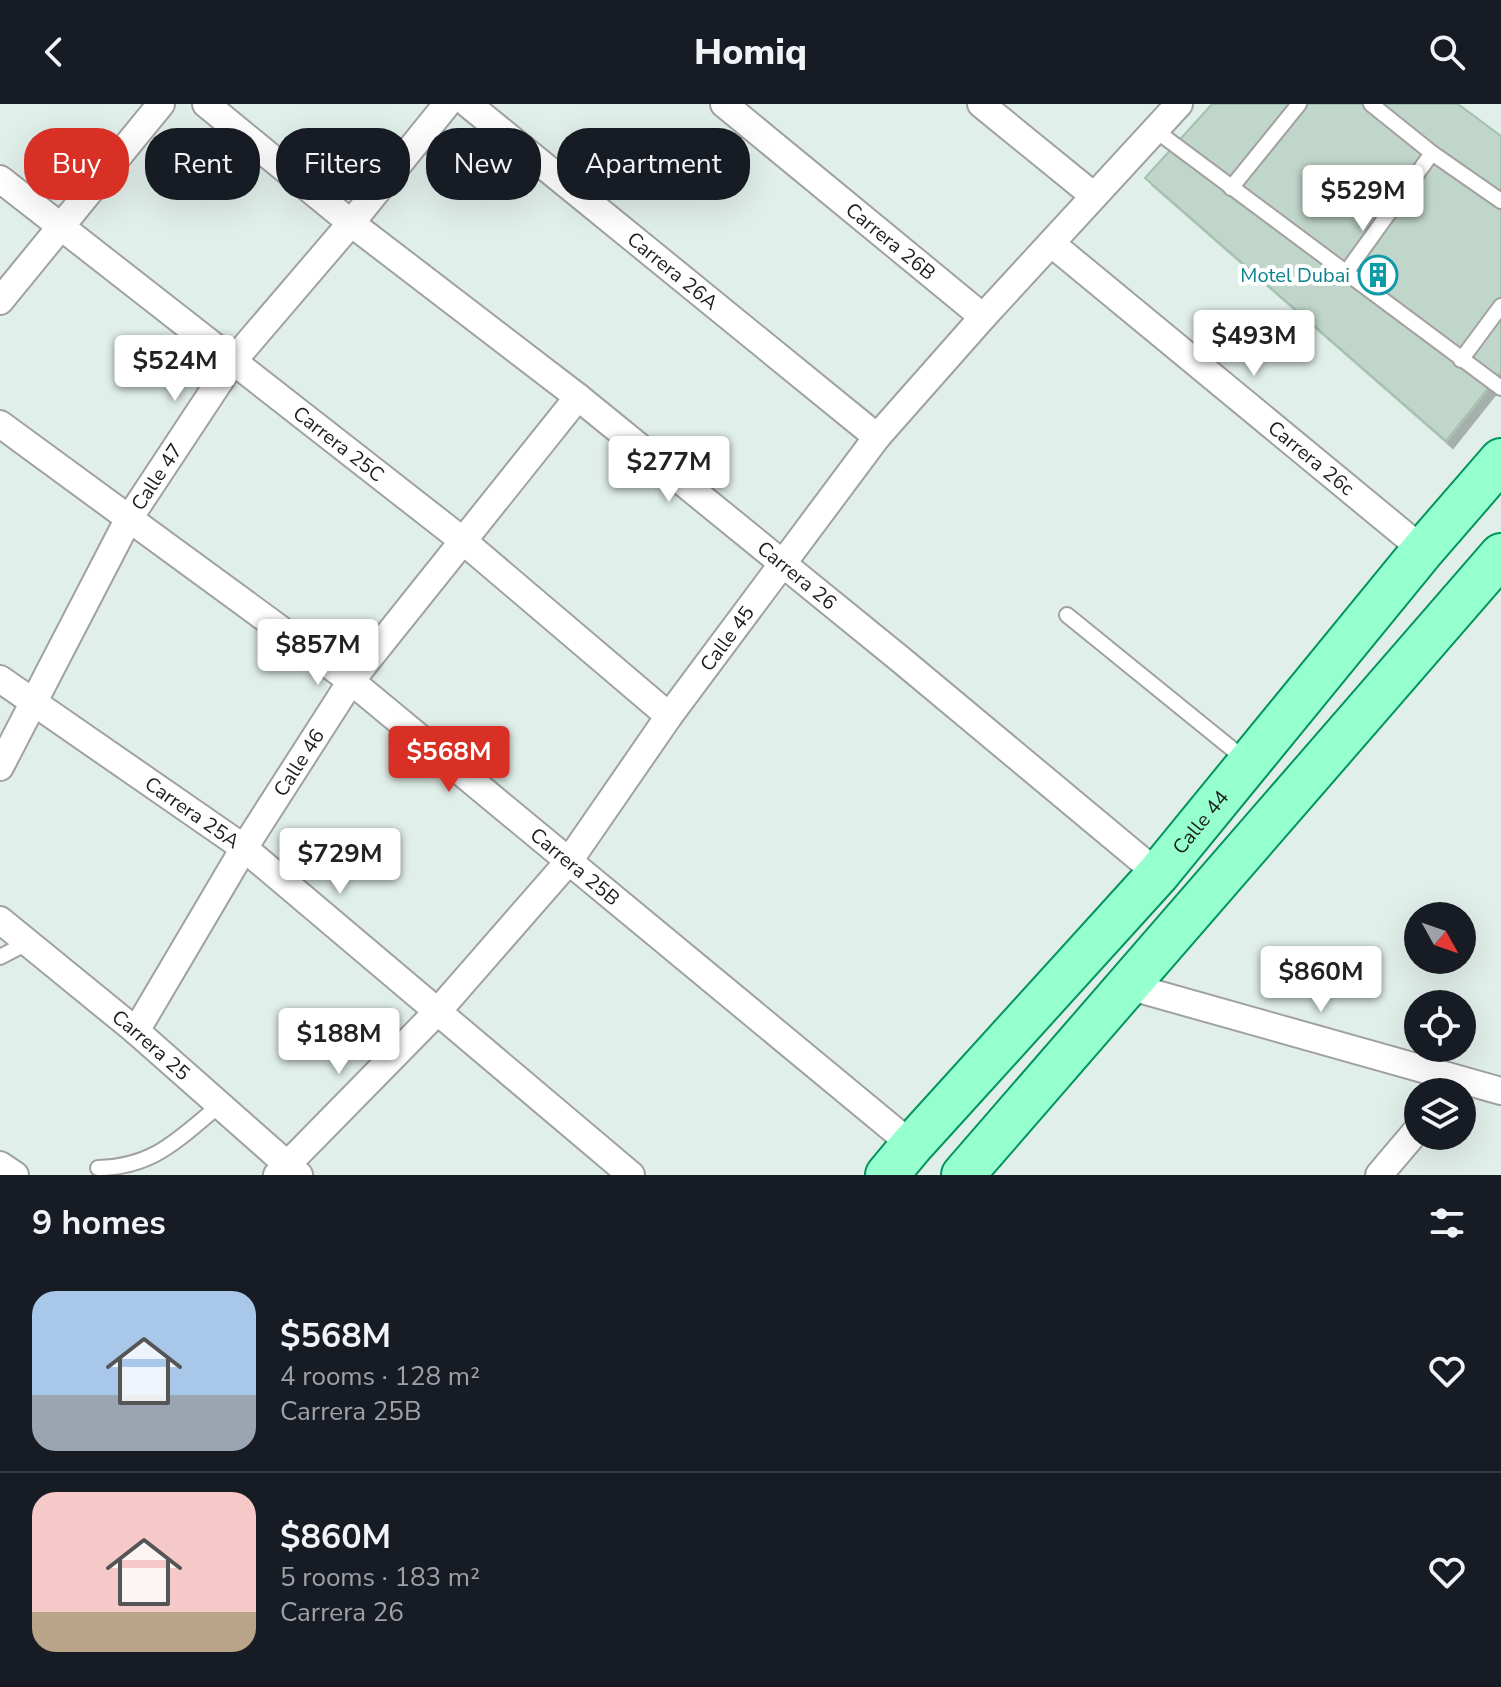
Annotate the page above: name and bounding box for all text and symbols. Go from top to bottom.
text: Homiq [694,28,807,77]
icon: back [32,30,76,74]
icon: search [1425,30,1469,74]
chip: Buy [24,128,129,200]
chip: Rent [145,128,260,200]
chip: Filters [276,128,410,200]
chip: New [426,128,541,200]
chip: Apartment [557,128,750,200]
pin: $529M [1307,165,1419,233]
text: $529M [1321,173,1405,208]
street label: Carrera 26B [840,197,941,287]
street label: Carrera 26A [621,226,724,317]
building icon: Motel Dubai [1357,254,1399,296]
place label: Motel Dubai [1240,262,1350,289]
pin: $493M [1198,310,1310,378]
text: $493M [1212,318,1296,353]
pin: $524M [119,335,231,403]
text: $524M [133,343,217,378]
street label: Carrera 25C [287,400,390,488]
street label: Carrera 26c [1262,414,1360,502]
pin: $277M [613,436,725,504]
street label: Calle 47 [125,438,189,516]
text: $277M [627,444,711,479]
street label: Carrera 26 [751,535,842,616]
street label: Calle 45 [694,600,761,677]
pin: $857M [262,619,374,687]
text: $857M [276,627,360,662]
street label: Calle 46 [268,724,331,802]
pin: $568M [393,726,505,794]
text: $568M [407,734,491,769]
street label: Carrera 25A [139,770,245,855]
street label: Calle 44 [1166,785,1235,860]
street label: Carrera 25B [524,822,625,912]
pin: $729M [284,828,396,896]
text: $729M [298,836,382,871]
north arrow [1404,902,1476,974]
map controls [1404,902,1476,1150]
pin: $860M [1265,946,1377,1014]
text: $860M [1279,954,1363,989]
button: locate [1404,990,1476,1062]
street label: Carrera 25 [106,1004,196,1087]
pin: $188M [283,1008,395,1076]
text: $188M [297,1016,381,1051]
button: layers [1404,1078,1476,1150]
text: 9 homes [32,1200,166,1246]
icon: filters [1425,1201,1469,1245]
text: $568M [280,1313,391,1359]
icon: home [96,1323,192,1419]
icon: heart [1425,1349,1469,1393]
text: 4 rooms · 128 m² [280,1359,480,1394]
text: Carrera 25B [280,1394,422,1429]
text: $860M [280,1514,391,1560]
icon: home [96,1524,192,1620]
icon: heart [1425,1550,1469,1594]
text: 5 rooms · 183 m² [280,1560,480,1595]
text: Carrera 26 [280,1595,404,1630]

